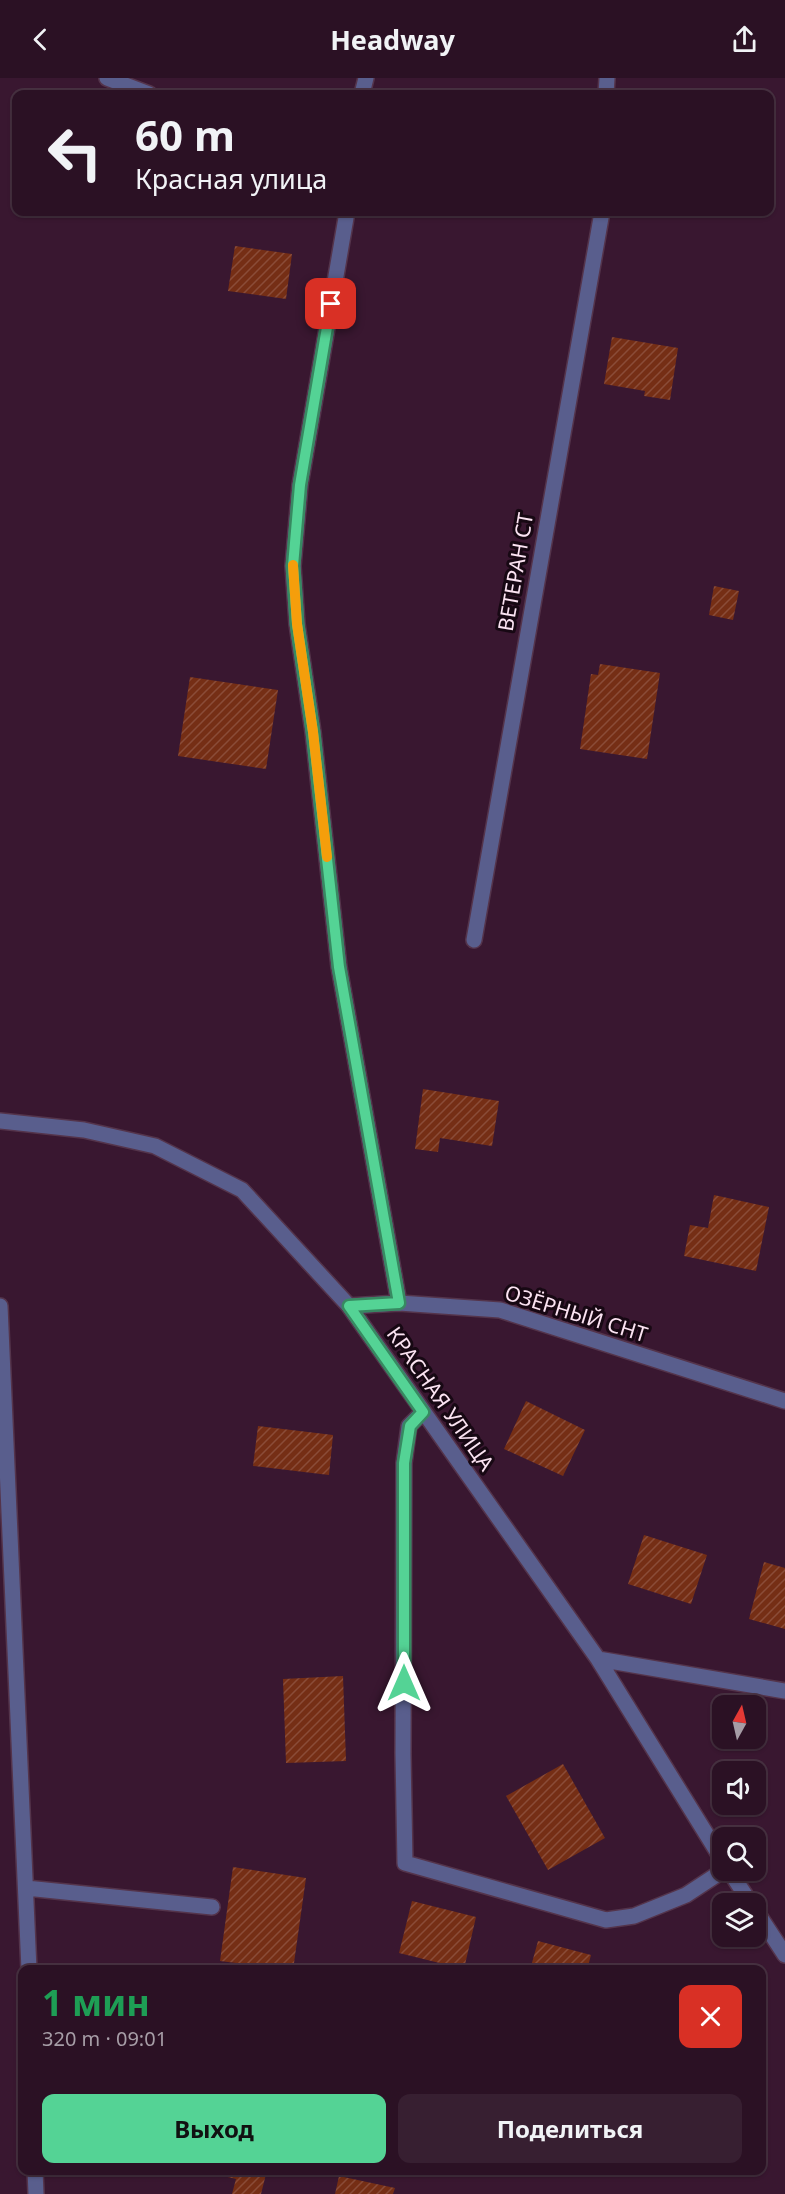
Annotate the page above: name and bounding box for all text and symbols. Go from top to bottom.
text: Headway [330,21,455,58]
icon: back [24,23,57,56]
icon: share [728,23,761,56]
text: 60 m [135,106,235,163]
icon: left [36,114,114,192]
text: Красная улица [135,160,327,197]
pin [305,278,356,329]
icon: arrive [314,287,347,320]
street label: ВЕТЕРАН СТ [491,510,539,633]
street label: ОЗЁРНЫЙ СНТ [502,1278,651,1348]
street label: КРАСНАЯ УЛИЦА [381,1321,501,1476]
position arrow [372,1651,436,1715]
north arrow [712,1695,766,1749]
map controls [712,1695,766,1947]
button: sound [712,1761,766,1815]
button: search [712,1827,766,1881]
button: layers [712,1893,766,1947]
text: 1 мин [42,1978,150,2027]
button: close [679,1985,742,2048]
text: 320 m · 09:01 [42,2025,167,2052]
button: Выход [42,2094,386,2163]
button: Поделиться [398,2094,742,2163]

